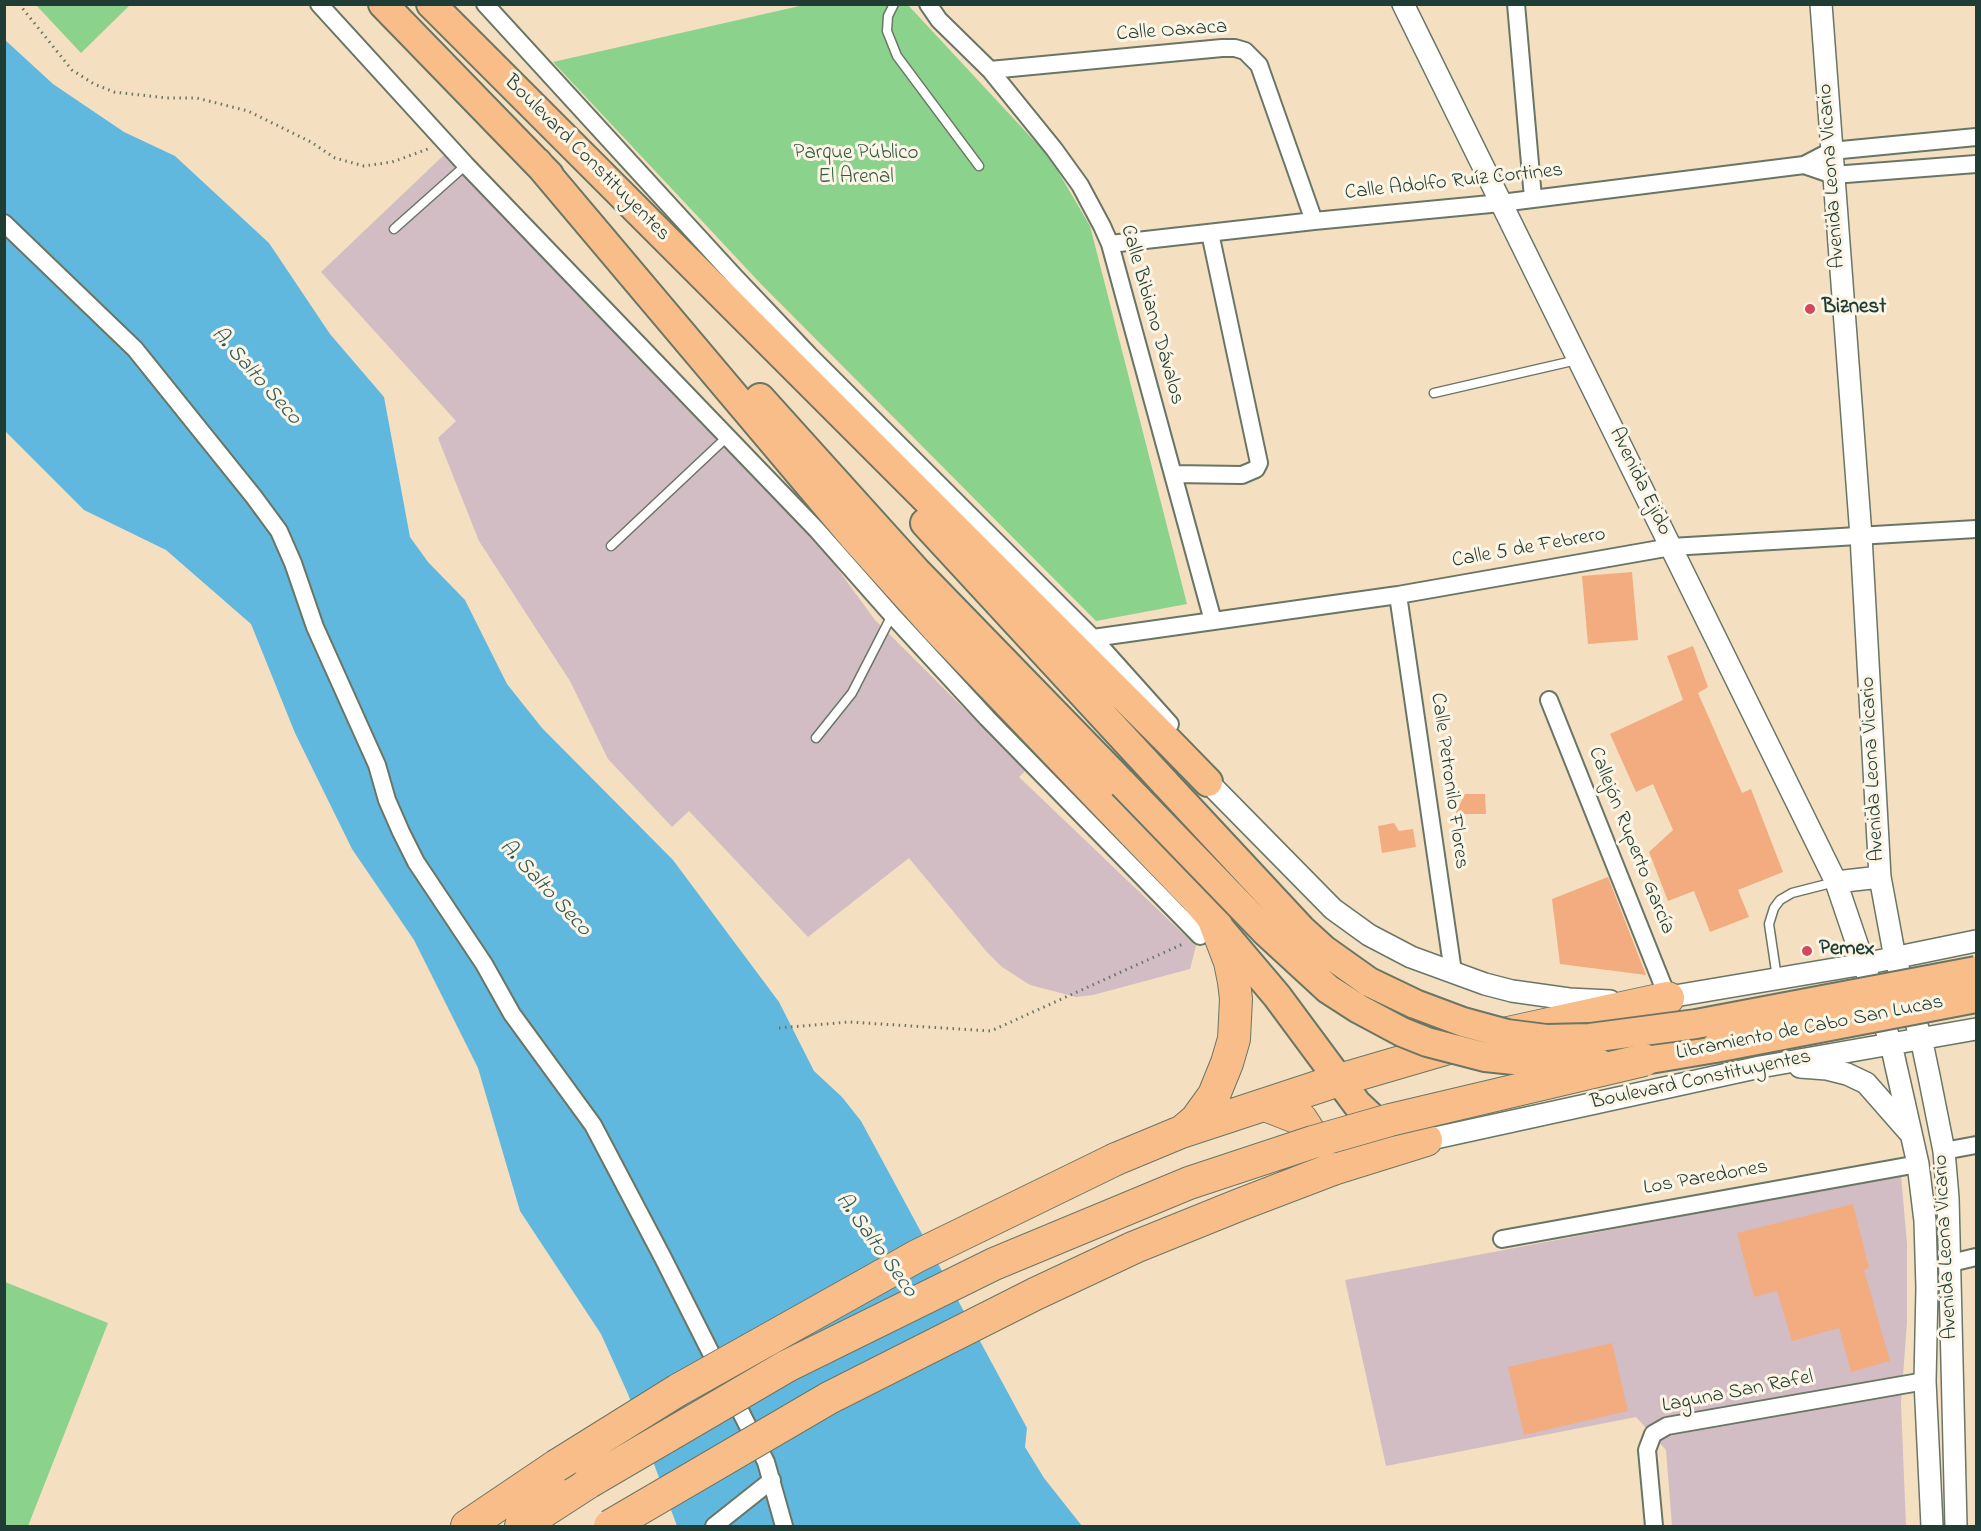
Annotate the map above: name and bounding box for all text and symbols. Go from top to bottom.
street label: Calle Oaxaca [1116,16,1228,48]
street label: Boulevard Constituyentes [498,71,674,247]
street label: Avenida Leona Vicario [1814,83,1852,269]
park label: Parque Público El Arenal [794,142,918,192]
street label: Calle Adolfo Ruíz Cortines [1344,159,1564,207]
street label: Calle Bibiano Dávalos [1113,222,1189,408]
place label: Biznest [1822,296,1886,322]
marker: Biznest [1803,302,1817,316]
water label: A. Salto Seco [204,323,306,431]
street label: Avenida Ejido [1602,424,1676,540]
street label: Calle 5 de Febrero [1450,523,1608,575]
street label: Avenida Leona Vicario [1857,676,1891,862]
street label: Calle Petronilo Flores [1423,691,1473,871]
street label: Callejón Ruperto García [1581,744,1679,938]
water label: A. Salto Seco [492,835,596,943]
place label: Pemex [1819,938,1874,964]
marker: Pemex [1800,944,1814,958]
street label: Libramiento de Cabo San Lucas [1674,991,1946,1067]
street label: Boulevard Constituyentes [1588,1045,1814,1117]
street label: Avenida Leona Vicario [1930,1154,1964,1340]
street label: Los Paredones [1642,1156,1770,1202]
water label: A. Salto Seco [828,1189,922,1303]
street label: Laguna San Rafel [1660,1366,1816,1420]

